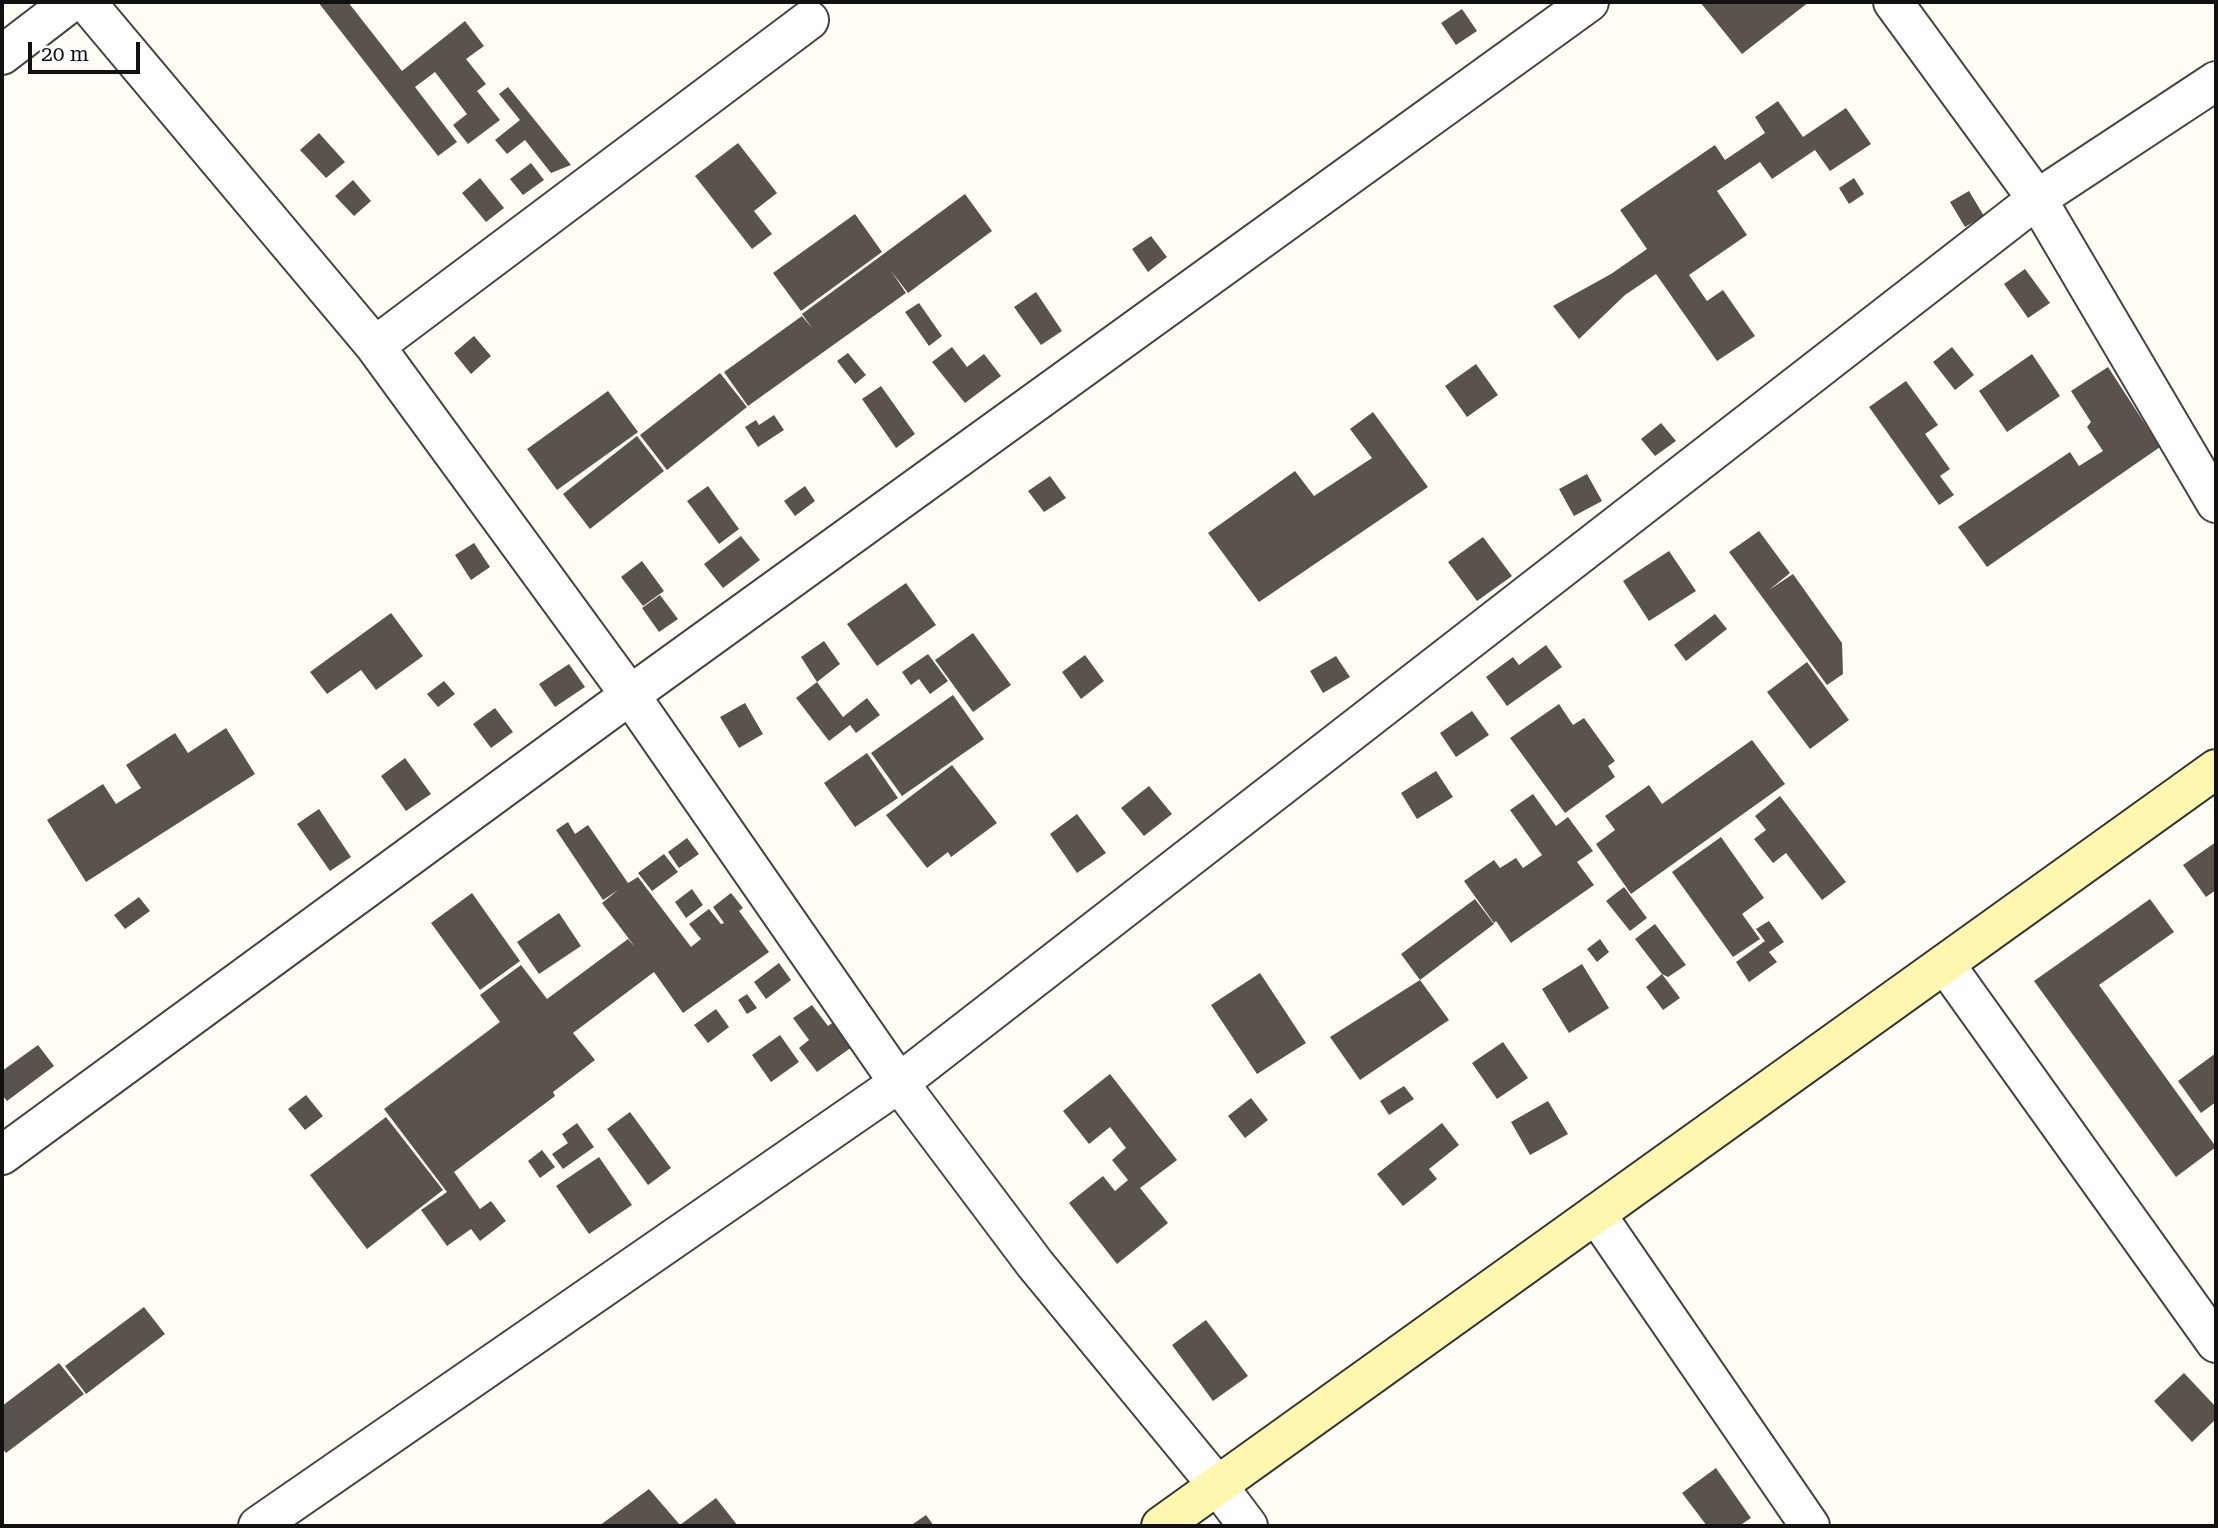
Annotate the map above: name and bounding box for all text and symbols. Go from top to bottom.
scale bar [32,28,144,72]
text: 20 m [41,42,89,66]

